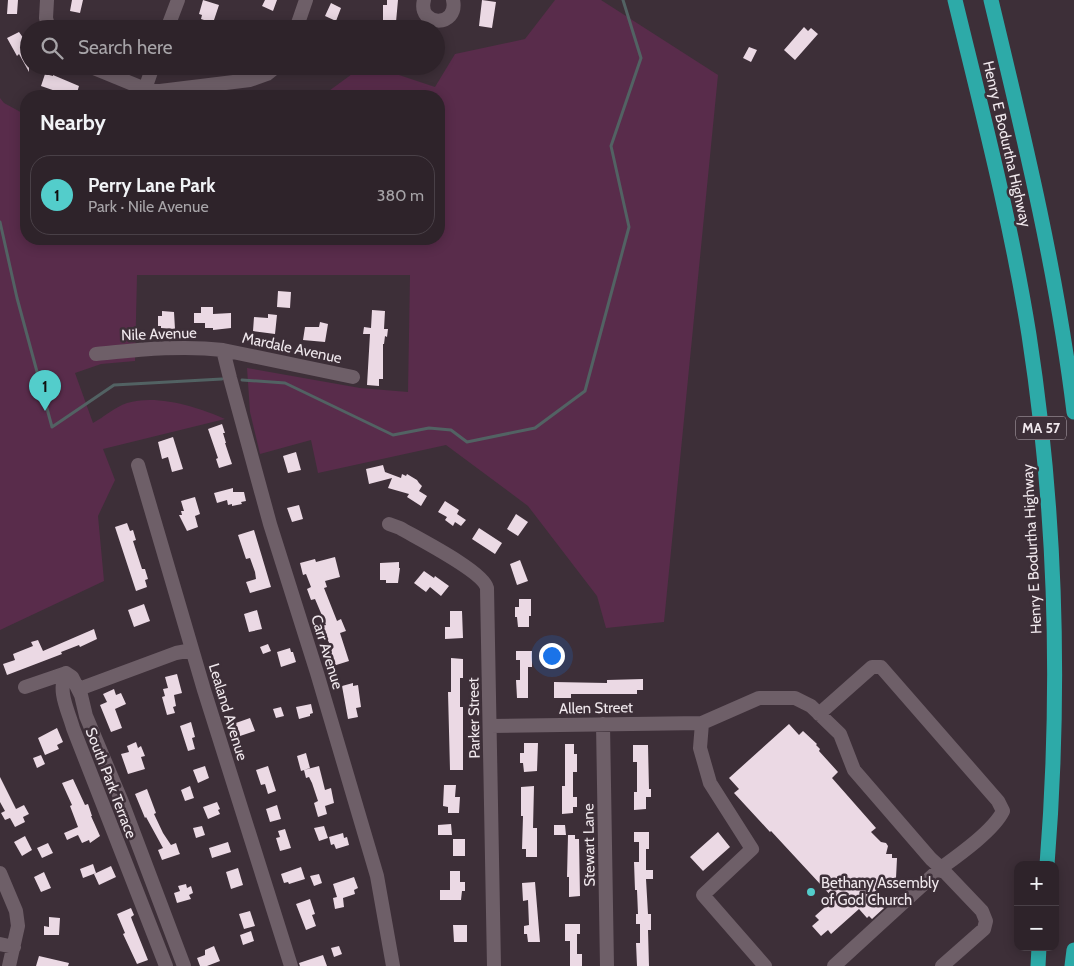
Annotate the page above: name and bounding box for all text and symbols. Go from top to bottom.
search box [20,20,445,75]
icon: search [38,34,66,62]
text: Search here [78,36,172,59]
street label: Henry E Bodurtha Highway [979,59,1035,229]
text: Nearby [40,110,106,135]
text: Perry Lane Park [88,174,215,197]
text: 1 [54,186,60,205]
text: 380 m [377,186,424,205]
text: Park · Nile Avenue [88,197,209,216]
street label: Nile Avenue [121,324,197,344]
street label: Mardale Avenue [241,329,344,367]
pin: 1 [29,370,61,411]
road number: MA 57 [1016,416,1066,439]
street label: Henry E Bodurtha Highway [1019,463,1045,634]
street label: Carr Avenue [307,613,347,692]
your location [539,643,565,669]
street label: Lealand Avenue [205,661,251,763]
street label: Parker Street [464,677,484,759]
street label: Allen Street [559,698,633,718]
street label: South Park Terrace [82,725,141,841]
street label: Stewart Lane [579,803,599,887]
map controls [1014,861,1059,951]
button: + [1014,861,1059,906]
place label: Bethany Assembly of God Church [821,874,939,909]
marker: Bethany Assembly of God Church [805,886,817,898]
button: − [1014,906,1059,951]

